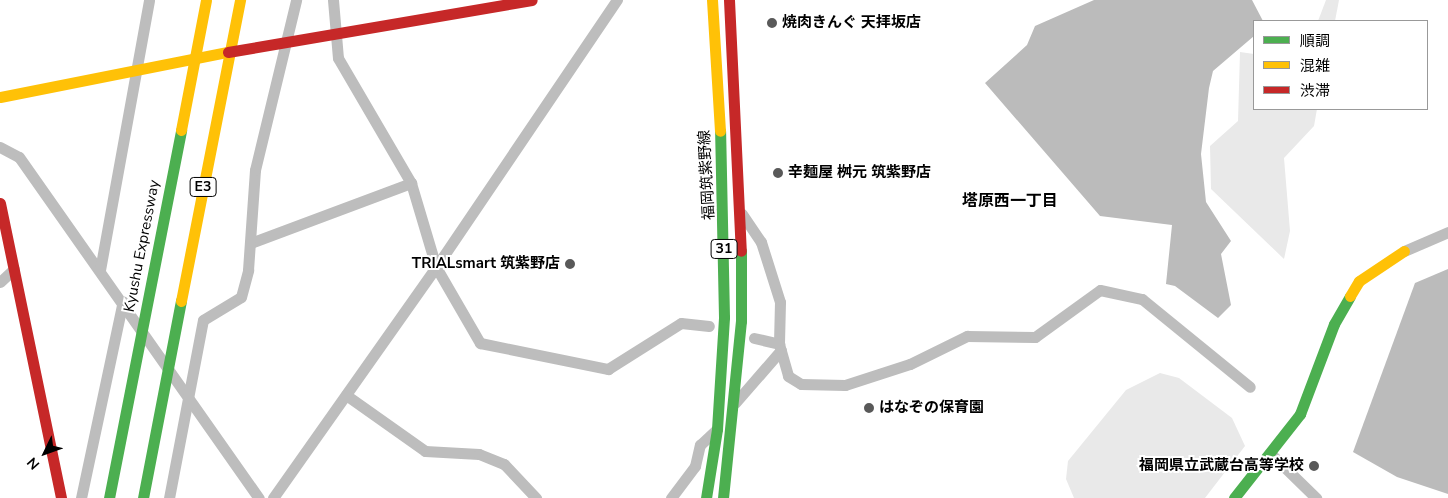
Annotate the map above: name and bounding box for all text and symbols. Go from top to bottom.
place label: 焼肉きんぐ 天拝坂店 [782,14,921,32]
marker: 焼肉きんぐ 天拝坂店 [766,17,778,29]
legend [1253,20,1428,110]
text: 順調 [1300,31,1330,51]
text: 混雑 [1300,56,1330,76]
text: 渋滞 [1300,81,1330,101]
street label: 福岡筑紫野線 [696,130,718,220]
place label: 辛麺屋 桝元 筑紫野店 [788,164,931,182]
marker: 辛麺屋 桝元 筑紫野店 [772,167,784,179]
road number: E3 [189,176,217,198]
street label: Kyushu Expressway [120,178,164,314]
district label: 塔原西一丁目 [962,191,1058,211]
road number: 31 [710,238,738,260]
place label: TRIALsmart 筑紫野店 [412,255,560,273]
marker: TRIALsmart 筑紫野店 [564,258,576,270]
place label: はなぞの保育園 [879,399,984,417]
marker: はなぞの保育園 [863,402,875,414]
north arrow [20,428,70,478]
text: N [23,453,44,474]
place label: 福岡県立武蔵台高等学校 [1139,457,1304,475]
marker: 福岡県立武蔵台高等学校 [1308,460,1320,472]

